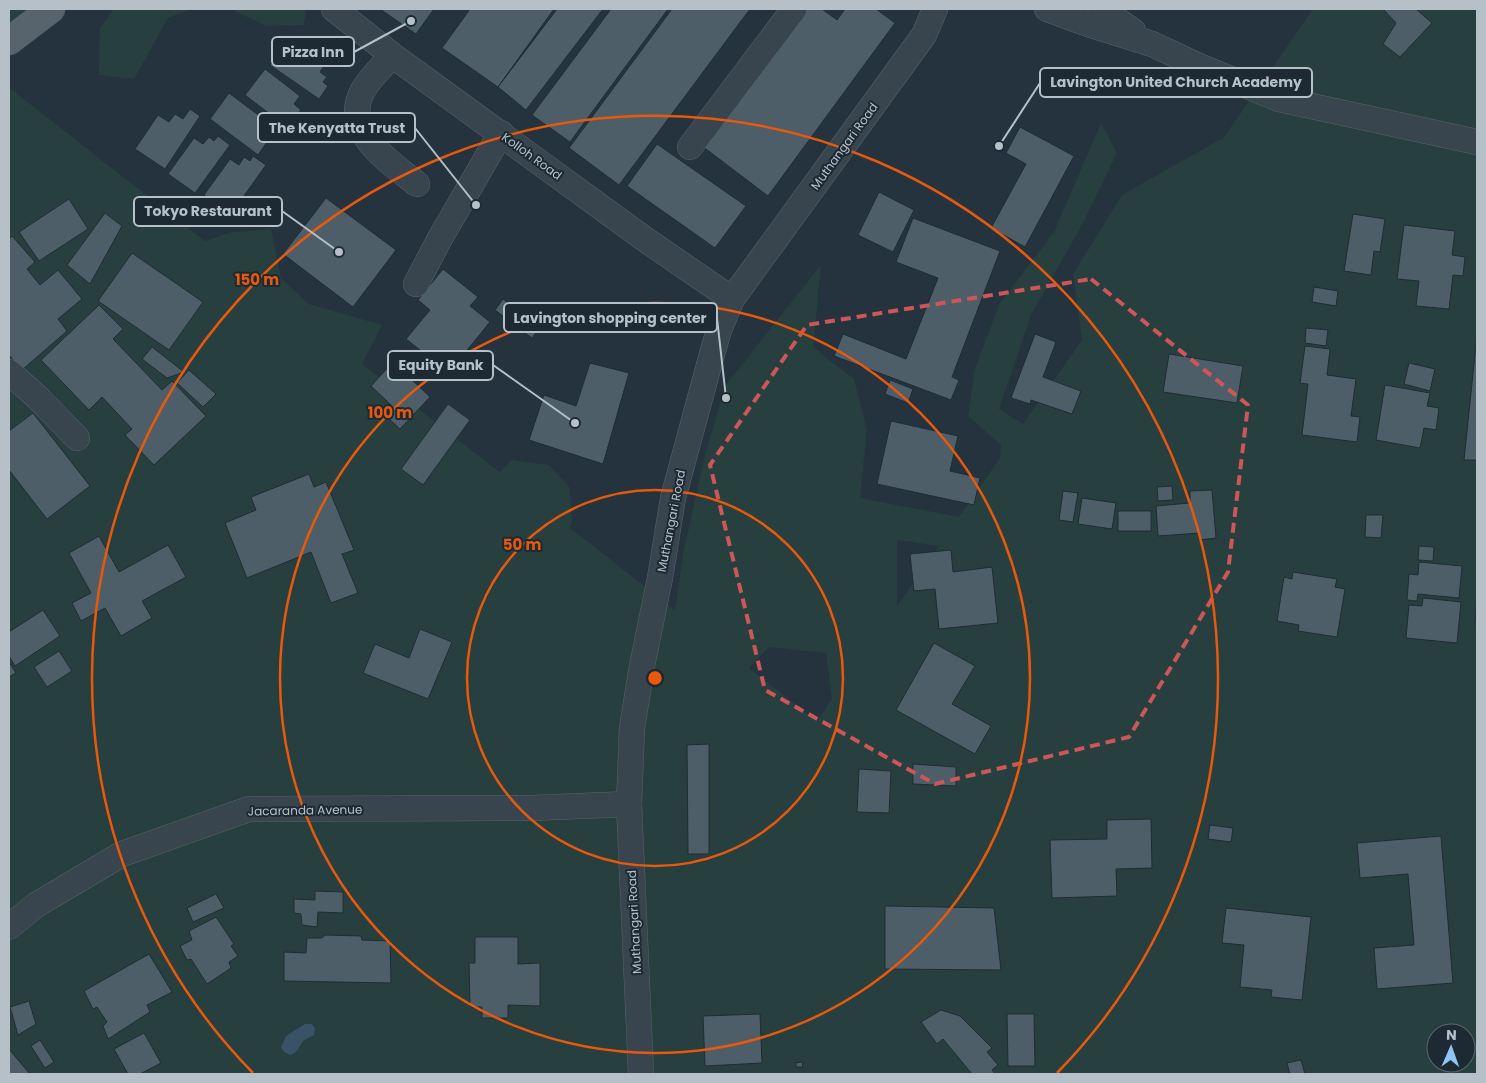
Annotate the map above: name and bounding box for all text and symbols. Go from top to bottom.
callout: Pizza Inn [272,37,354,66]
text: Pizza Inn [282,42,344,62]
callout: Lavington United Church Academy [1040,68,1312,97]
text: Lavington United Church Academy [1050,72,1302,92]
street label: Muthangari Road [807,99,881,193]
callout: The Kenyatta Trust [258,113,415,142]
text: The Kenyatta Trust [269,118,406,138]
street label: Kolloh Road [498,128,566,184]
callout: Tokyo Restaurant [134,197,282,226]
text: Tokyo Restaurant [144,201,272,221]
text: 150 m [235,269,279,290]
callout: Lavington shopping center [504,303,717,332]
text: Lavington shopping center [513,308,707,328]
callout: Equity Bank [388,351,493,380]
text: Equity Bank [399,355,484,375]
text: 100 m [368,402,412,423]
street label: Muthangari Road [653,468,689,574]
text: 50 m [503,534,541,555]
centre of rings [646,669,664,687]
street label: Jacaranda Avenue [248,801,362,819]
street label: Muthangari Road [623,870,645,974]
north arrow [1426,1023,1476,1073]
text: N [1446,1025,1457,1045]

